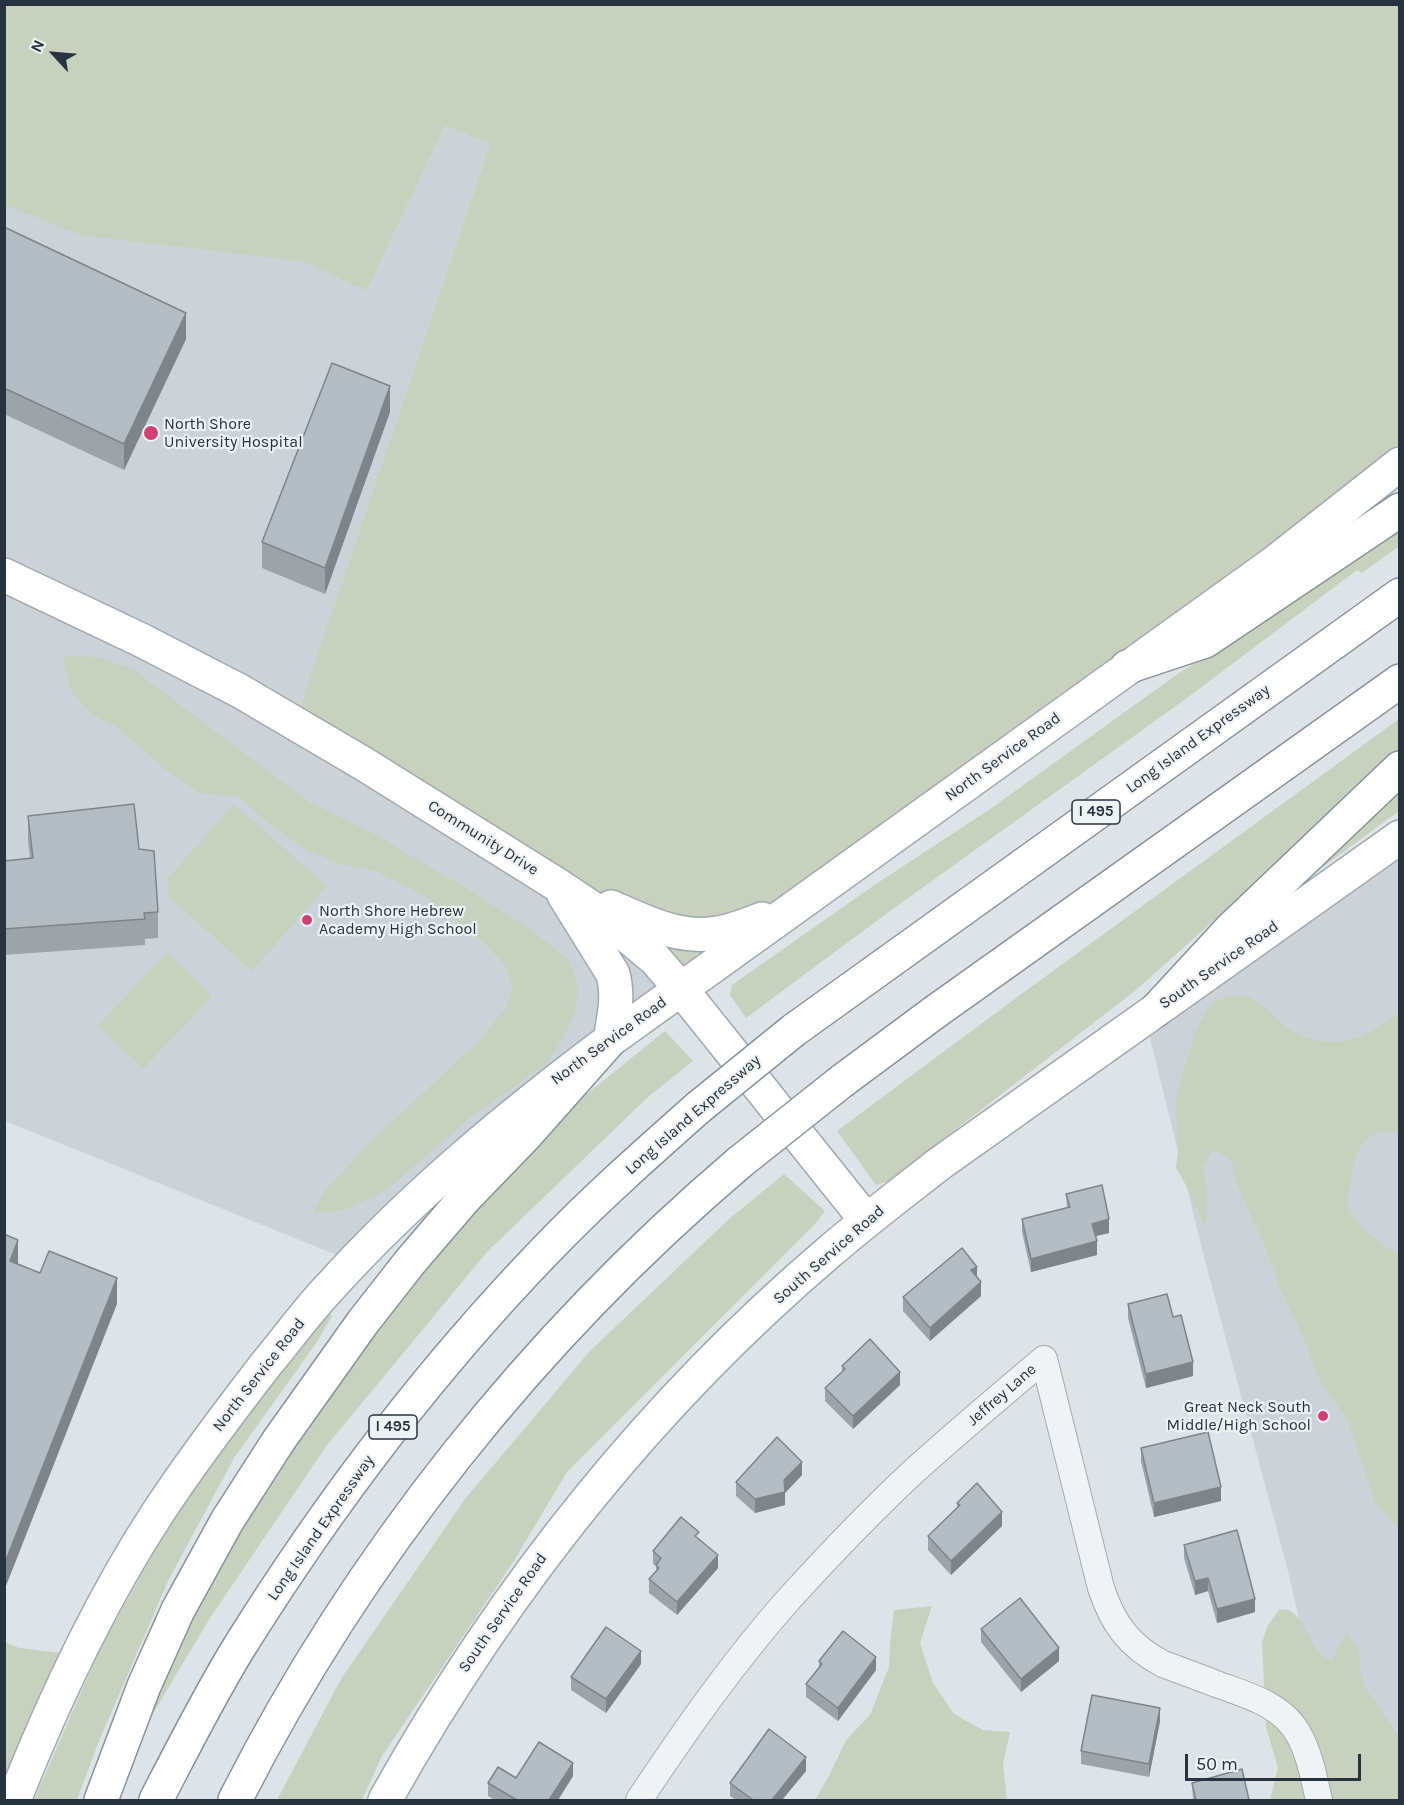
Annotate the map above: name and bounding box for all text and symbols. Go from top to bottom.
north arrow [24,24,84,84]
text: N [26,37,48,55]
place label: North Shore University Hospital [164,414,303,452]
marker: North Shore University Hospital [142,424,160,442]
street label: Long Island Expressway [1122,680,1274,798]
street label: North Service Road [941,709,1065,805]
street label: Community Drive [424,796,542,880]
road number: I 495 [1072,800,1120,824]
place label: North Shore Hebrew Academy High School [319,901,477,939]
marker: North Shore Hebrew Academy High School [300,913,314,927]
street label: South Service Road [1156,917,1282,1013]
street label: North Service Road [547,993,671,1089]
street label: Long Island Expressway [621,1051,765,1179]
street label: South Service Road [769,1201,889,1309]
street label: North Service Road [209,1315,309,1435]
street label: Jeffrey Lane [964,1360,1040,1430]
place label: Great Neck South Middle/High School [1167,1397,1311,1435]
marker: Great Neck South Middle/High School [1316,1409,1330,1423]
road number: I 495 [369,1415,417,1439]
street label: Long Island Expressway [264,1452,378,1604]
street label: South Service Road [455,1550,551,1676]
scale bar [1188,1742,1364,1780]
text: 50 m [1196,1753,1238,1775]

